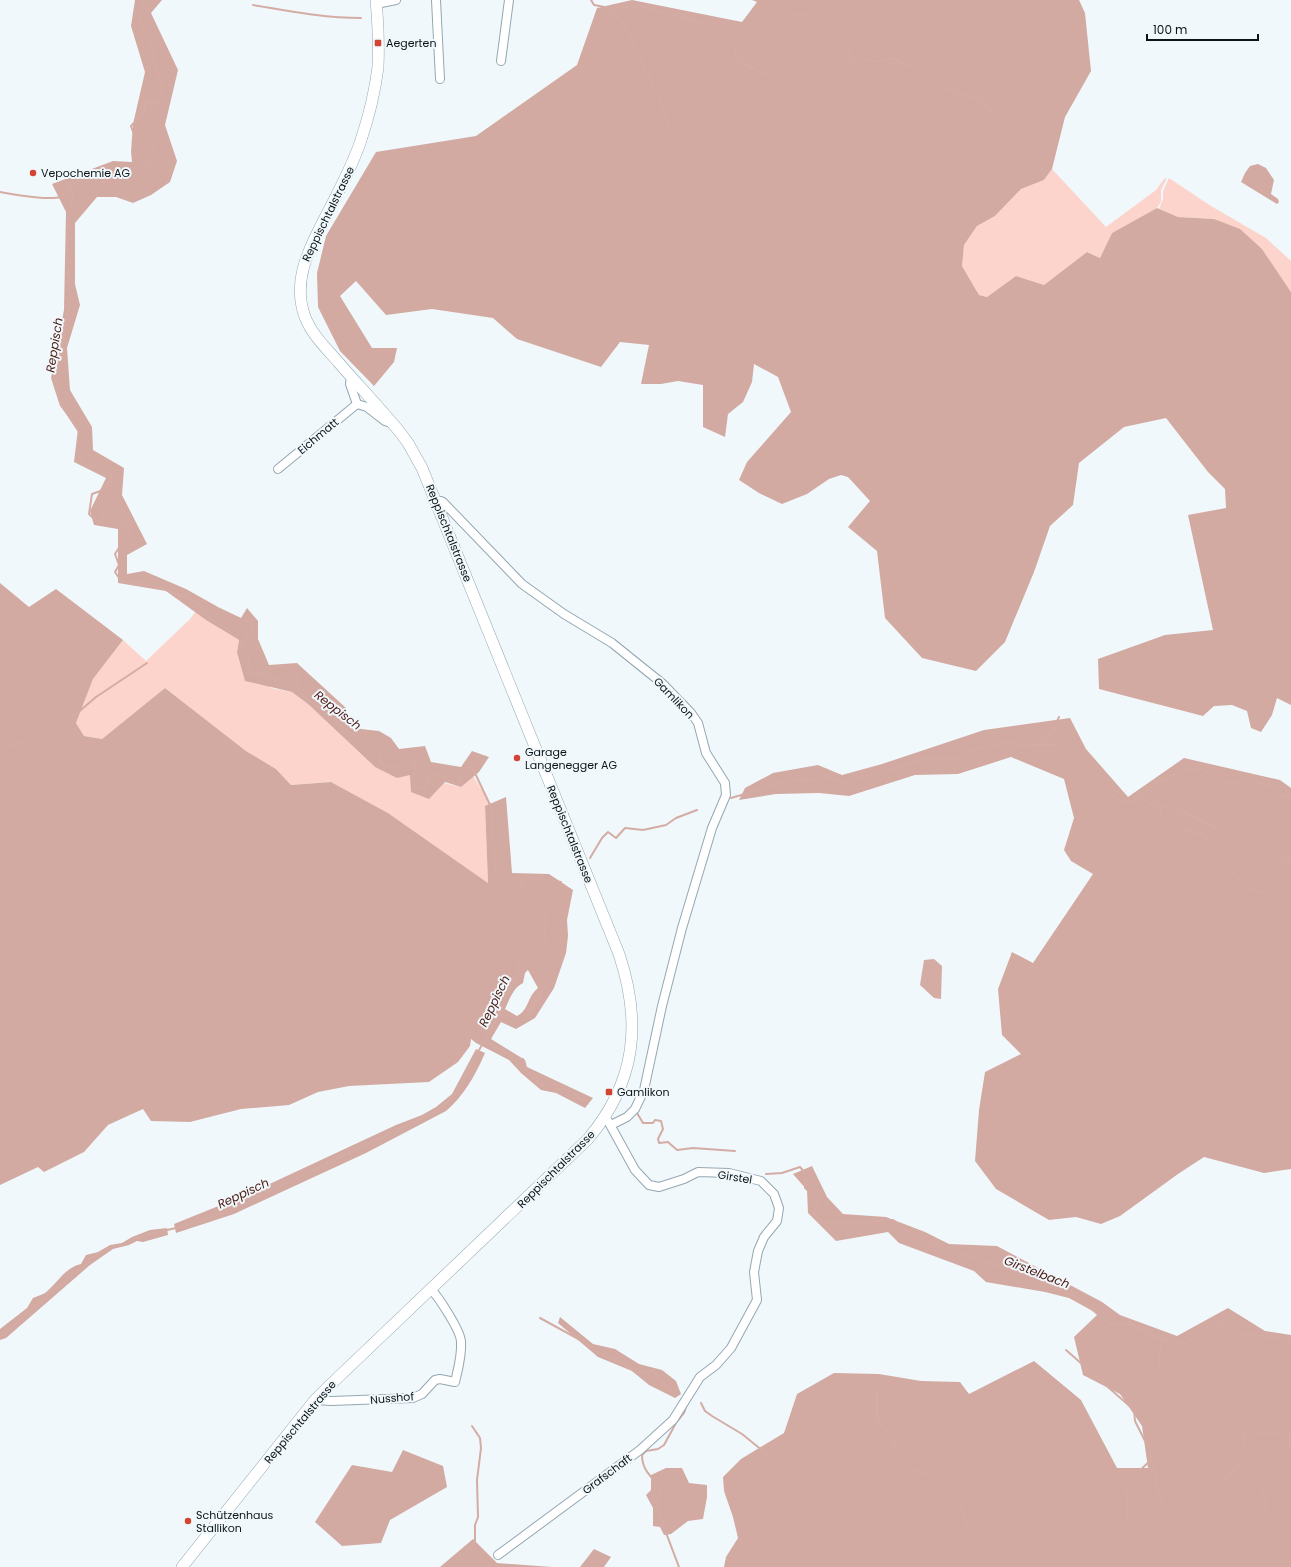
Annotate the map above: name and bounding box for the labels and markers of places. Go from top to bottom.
place label: Aegerten [386,35,436,51]
marker: Aegerten [373,38,383,48]
place label: Vepochemie AG [41,165,130,181]
marker: Vepochemie AG [28,168,38,178]
place label: Garage Langenegger AG [525,744,617,773]
marker: Garage Langenegger AG [512,753,522,763]
place label: Gamlikon [617,1084,669,1100]
marker: Gamlikon [604,1087,614,1097]
place label: Schützenhaus Stallikon [196,1507,274,1536]
marker: Schützenhaus Stallikon [183,1516,193,1526]

